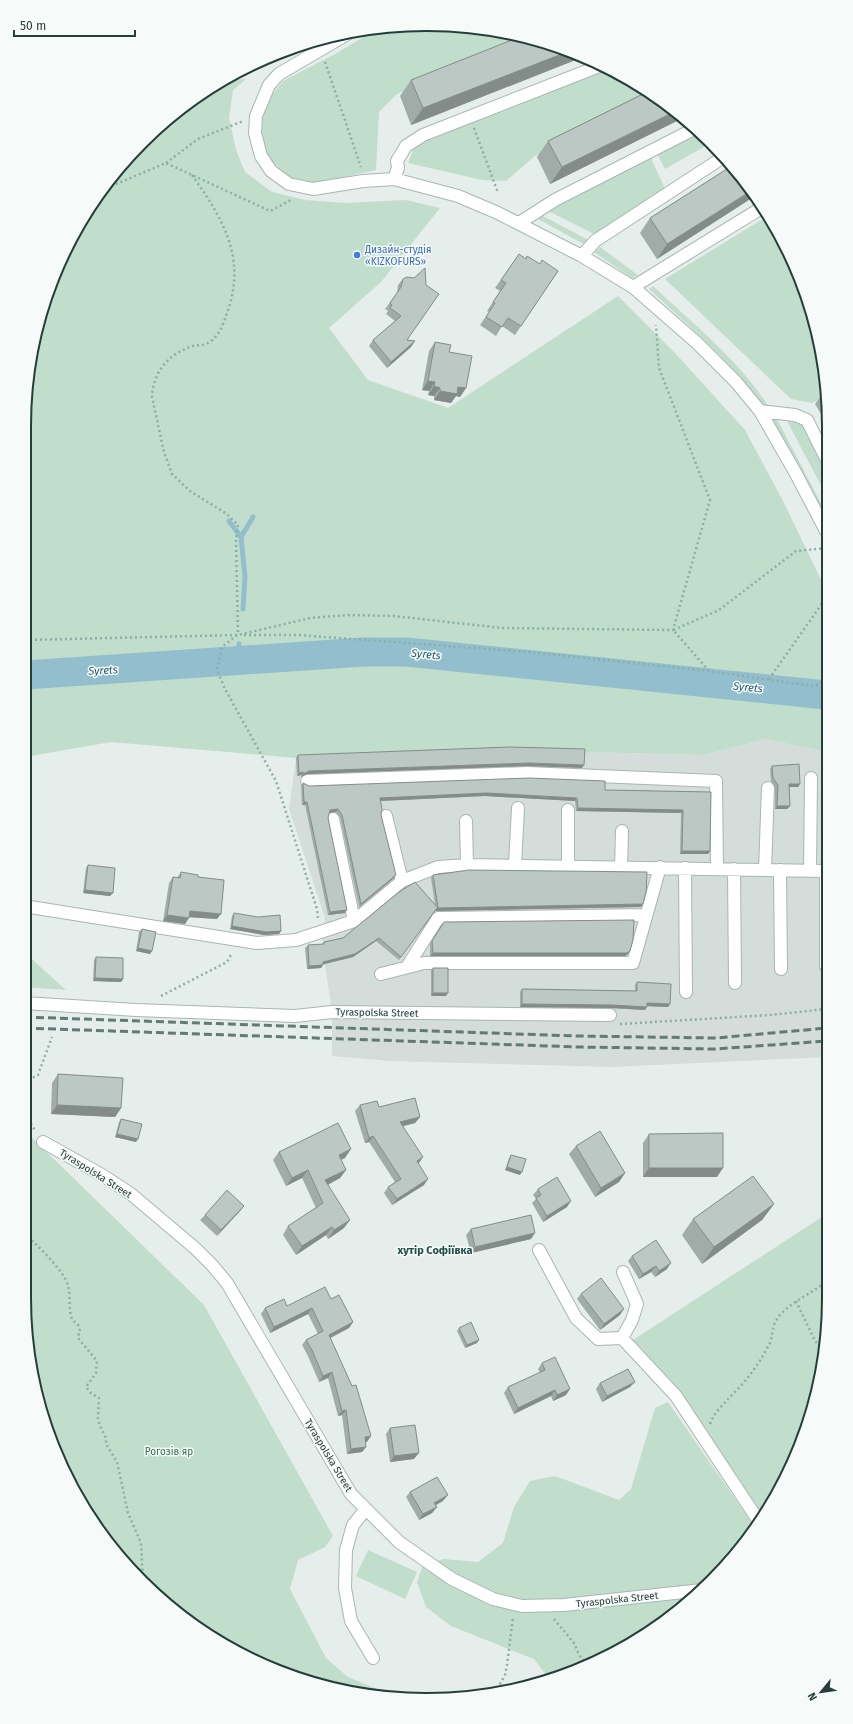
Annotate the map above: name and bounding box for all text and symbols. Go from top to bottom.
scale bar [14,12,135,38]
text: 50 m [20,19,46,33]
place label: Дизайн-студія «KIZKOFURS» [364,243,431,268]
marker: Дизайн-студія «KIZKOFURS» [352,250,362,260]
water label: Syrets [410,646,441,663]
water label: Syrets [87,663,118,678]
water label: Syrets [732,679,763,696]
street label: Tyraspolska Street [335,1006,419,1020]
street label: Tyraspolska Street [57,1147,134,1201]
district label: хутір Софіївка [397,1244,472,1257]
street label: Tyraspolska Street [302,1417,355,1494]
park label: Рогозів яр [145,1445,193,1458]
street label: Tyraspolska Street [575,1590,659,1610]
north arrow [801,1672,841,1712]
text: N [805,1690,820,1703]

